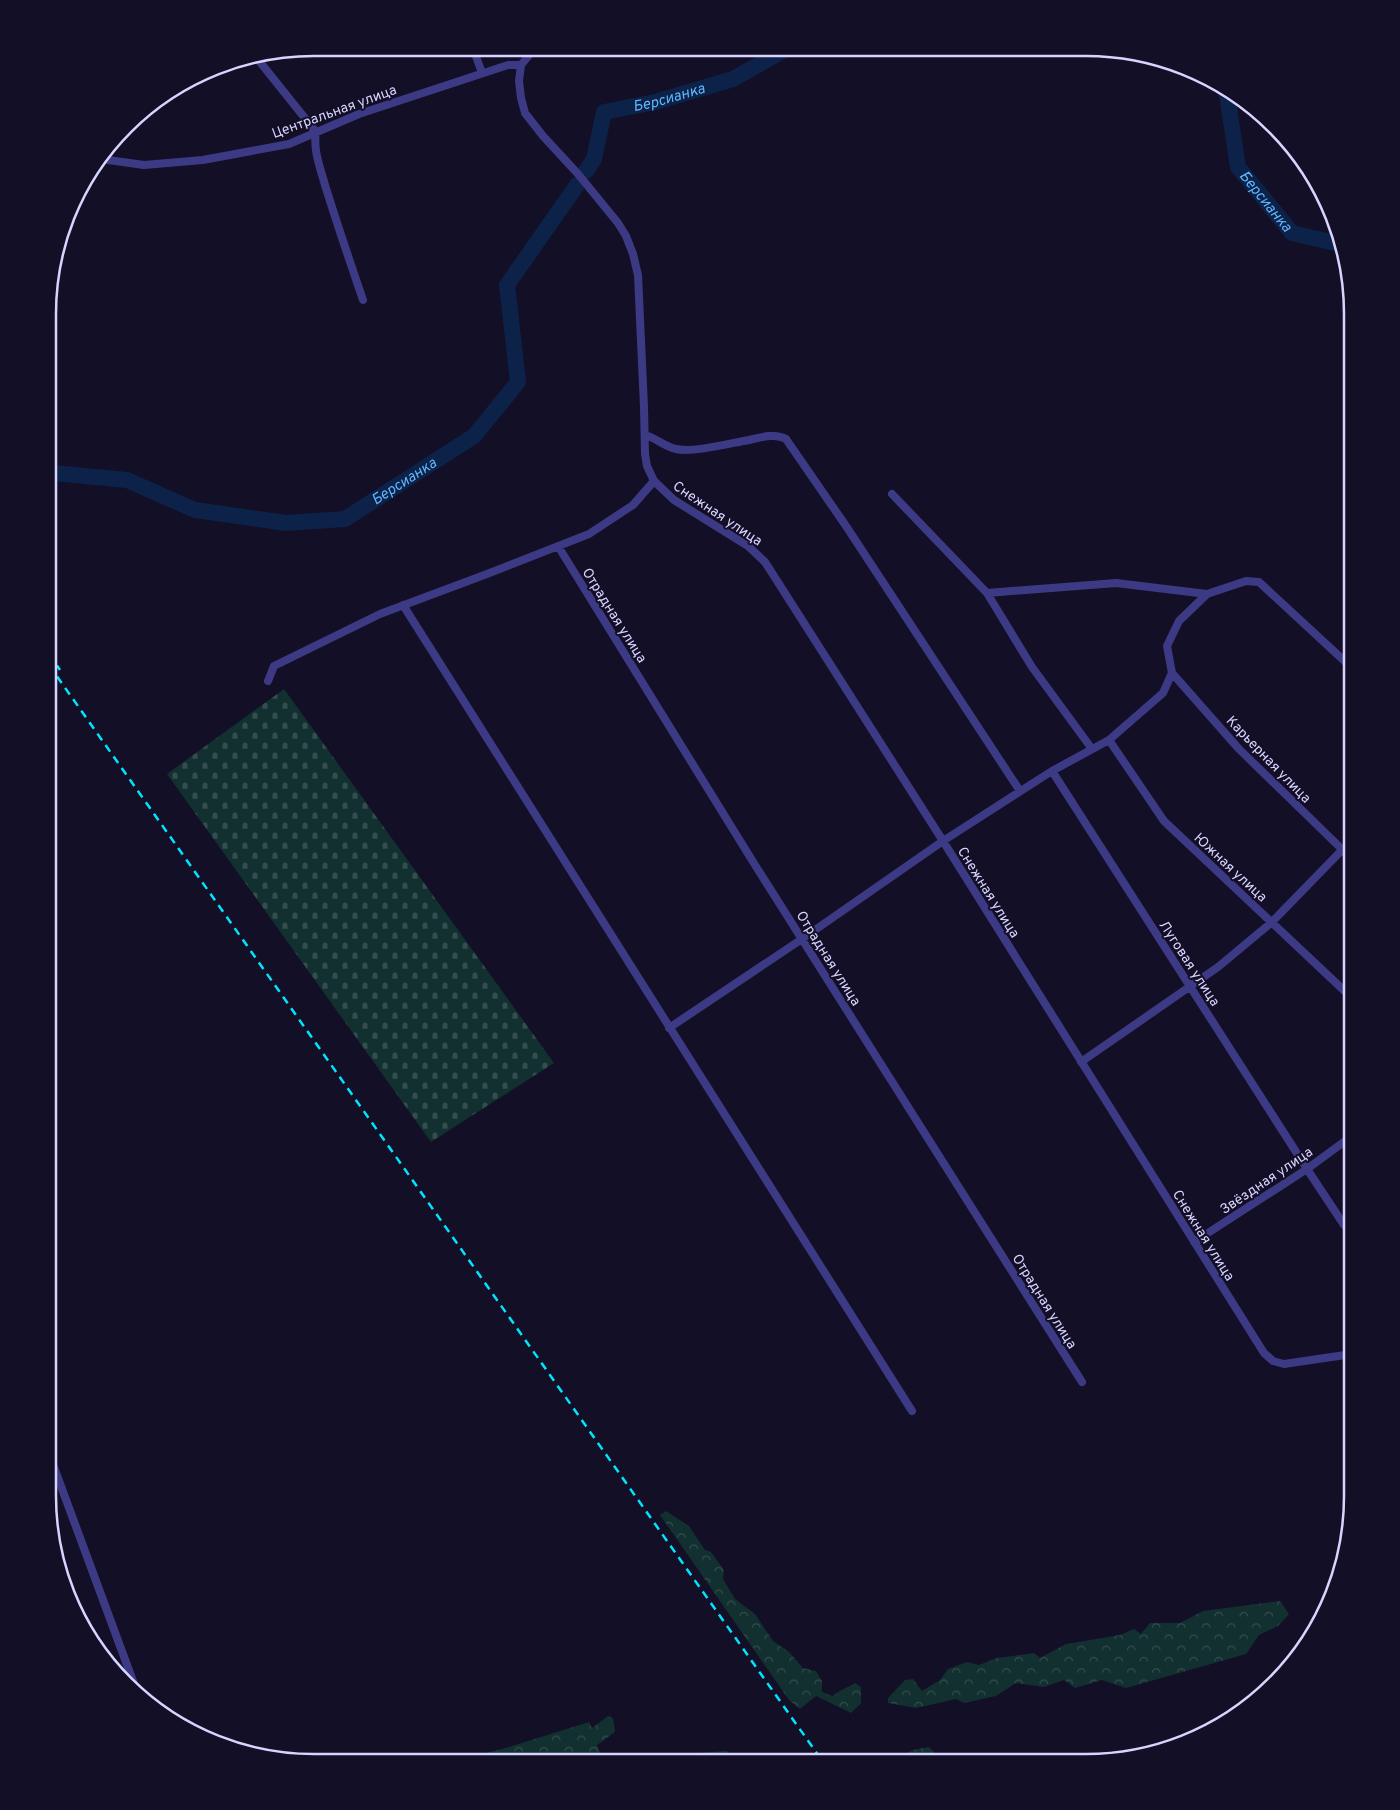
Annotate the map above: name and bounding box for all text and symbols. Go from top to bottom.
water label: Берсианка [632,80,708,117]
street label: Центральная улица [270,82,399,143]
water label: Берсианка [1234,167,1296,237]
water label: Берсианка [368,454,441,510]
street label: Снежная улица [669,478,765,550]
street label: Отрадная улица [578,565,650,666]
street label: Карьерная улица [1222,713,1314,807]
street label: Южная улица [1190,830,1270,906]
street label: Снежная улица [953,844,1022,941]
street label: Отрадная улица [792,908,864,1009]
street label: Луговая улица [1155,918,1223,1010]
street label: Звёздная улица [1217,1144,1317,1219]
street label: Снежная улица [1168,1187,1237,1284]
street label: Отрадная улица [1008,1251,1080,1352]

